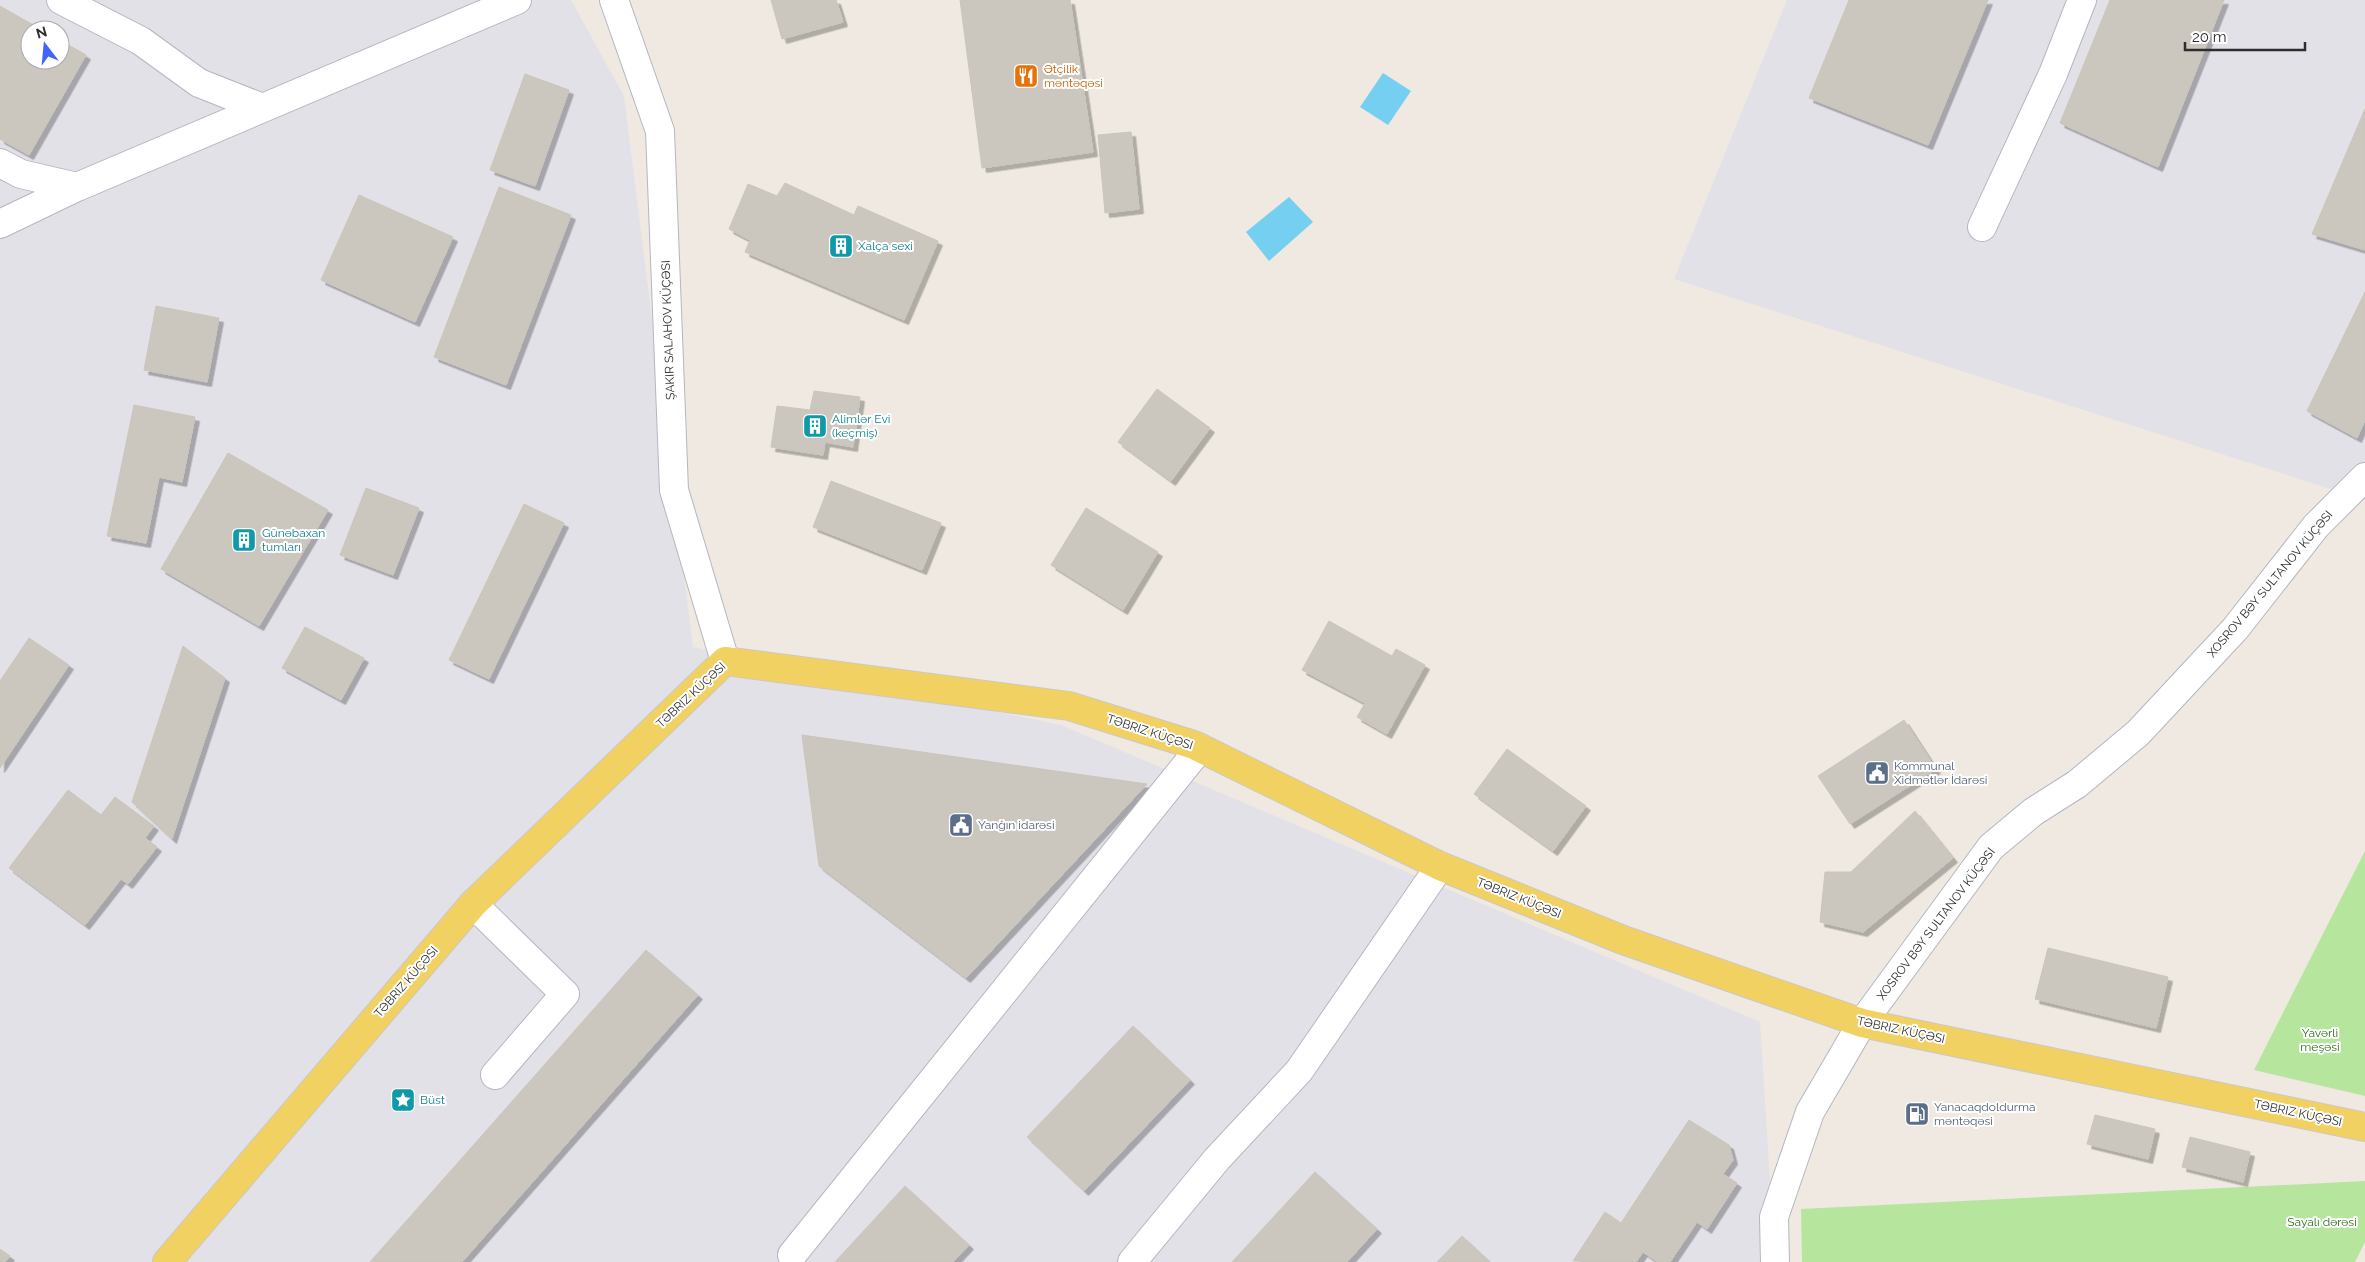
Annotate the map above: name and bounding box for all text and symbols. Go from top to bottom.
north arrow [20,20,70,70]
scale bar [2185,20,2305,52]
text: N [34,23,49,42]
text: 20 m [2192,28,2227,46]
place label: Ətçilik məntəqəsi [1044,62,1103,90]
restaurant icon: Ətçilik məntəqəsi [1013,63,1039,89]
building icon: Xalça sexi [828,233,854,259]
place label: Xalça sexi [858,239,913,253]
street label: ŞAKIR SALAHOV KÜÇƏSI [659,260,677,400]
place label: Alimlər Evi (keçmiş) [832,412,890,440]
building icon: Alimlər Evi (keçmiş) [802,413,828,439]
street label: XOSROV BƏY SULTANOV KÜÇƏSI [2205,508,2335,660]
place label: Günəbaxan tumları [262,526,325,554]
building icon: Günəbaxan tumları [231,527,257,553]
street label: TƏBRIZ KÜÇƏSI [654,659,728,731]
street label: TƏBRIZ KÜÇƏSI [1105,712,1195,752]
place label: Kommunal Xidmətlər İdarəsi [1894,759,1987,787]
public building icon: Kommunal Xidmətlər İdarəsi [1864,760,1890,786]
public building icon: Yanğın idarəsi [948,812,974,838]
place label: Yanğın idarəsi [978,818,1055,832]
street label: XOSROV BƏY SULTANOV KÜÇƏSI [1874,845,1998,1003]
street label: TƏBRIZ KÜÇƏSI [1475,875,1563,921]
street label: TƏBRIZ KÜÇƏSI [371,944,441,1020]
street label: TƏBRIZ KÜÇƏSI [1856,1014,1946,1046]
park label: Yavərli meşəsi [2300,1026,2340,1054]
place icon: Büst [390,1087,416,1113]
place label: Büst [420,1093,445,1107]
street label: TƏBRIZ KÜÇƏSI [2253,1097,2343,1129]
place label: Yanacaqdoldurma məntəqəsi [1934,1100,2036,1128]
fuel station icon: Yanacaqdoldurma məntəqəsi [1904,1101,1930,1127]
park label: Sayalı dərəsi [2287,1215,2357,1229]

